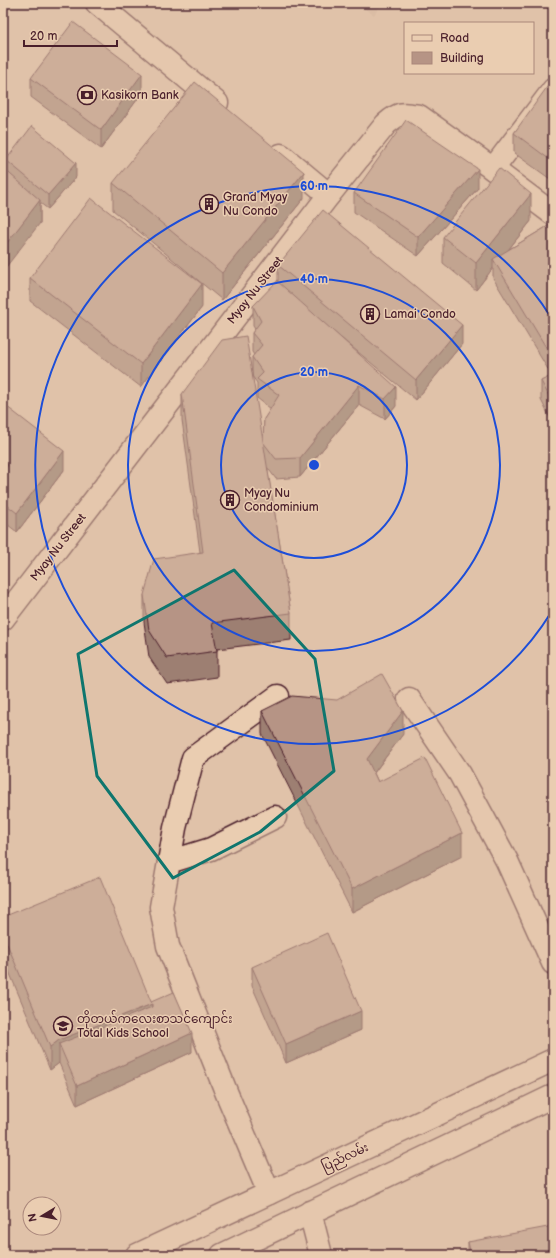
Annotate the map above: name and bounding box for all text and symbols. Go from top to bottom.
scale bar [24,22,117,48]
legend [404,22,534,74]
text: 20 m [30,29,57,44]
text: Road [440,31,469,46]
text: Building [440,51,484,66]
bank icon: Kasikorn Bank [76,84,98,106]
place label: Kasikorn Bank [101,88,179,103]
text: 60 m [300,179,328,194]
place label: Grand Myay Nu Condo [223,190,288,219]
building icon: Grand Myay Nu Condo [198,193,220,215]
street label: Myay Nu Street [224,253,287,327]
text: 40 m [300,272,328,287]
building icon: Lamai Condo [359,303,381,325]
place label: Lamai Condo [384,307,456,322]
text: 20 m [300,365,328,380]
centre of rings [307,458,321,472]
place label: Myay Nu Condominium [244,486,319,515]
building icon: Myay Nu Condominium [219,489,241,511]
street label: Myay Nu Street [27,510,90,584]
place label: တိုတယ်ကလေးစာသင်ကျောင်း Total Kids School [77,1010,232,1041]
school or university icon: တိုတယ်ကလေးစာသင်ကျောင်း Total Kids School [52,1015,74,1037]
street label: ပြည်လမ်း [319,1138,372,1177]
north arrow [22,1196,62,1236]
text: N [26,1212,40,1223]

